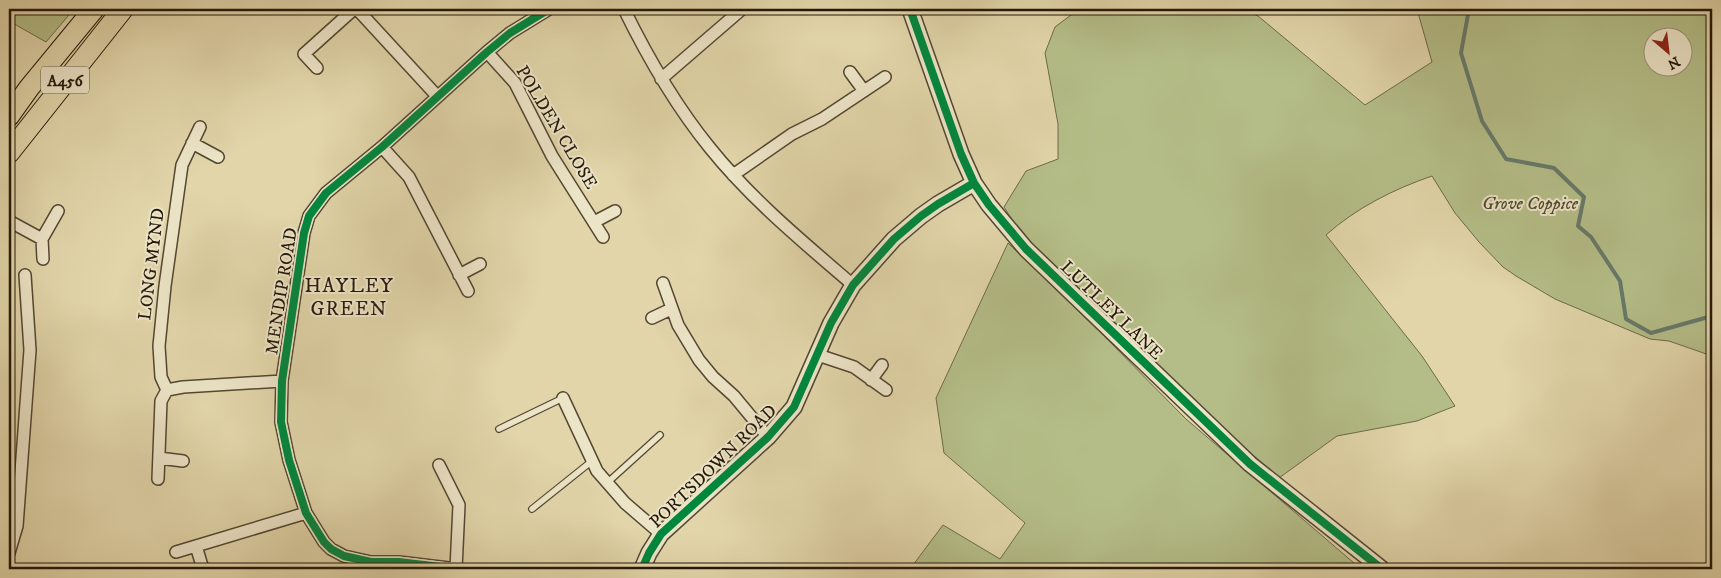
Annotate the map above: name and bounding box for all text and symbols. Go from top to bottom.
north arrow [1644,28,1694,78]
text: N [1664,52,1683,73]
street label: POLDEN CLOSE [511,62,602,194]
road number: A456 [41,66,89,94]
park label: Grove Coppice [1482,193,1579,215]
street label: LONG MYND [134,207,170,321]
street label: MENDIP ROAD [261,226,303,356]
street label: LUTLEY LANE [1056,256,1167,365]
district label: HAYLEY GREEN [304,274,394,322]
street label: PORTSDOWN ROAD [645,400,782,533]

